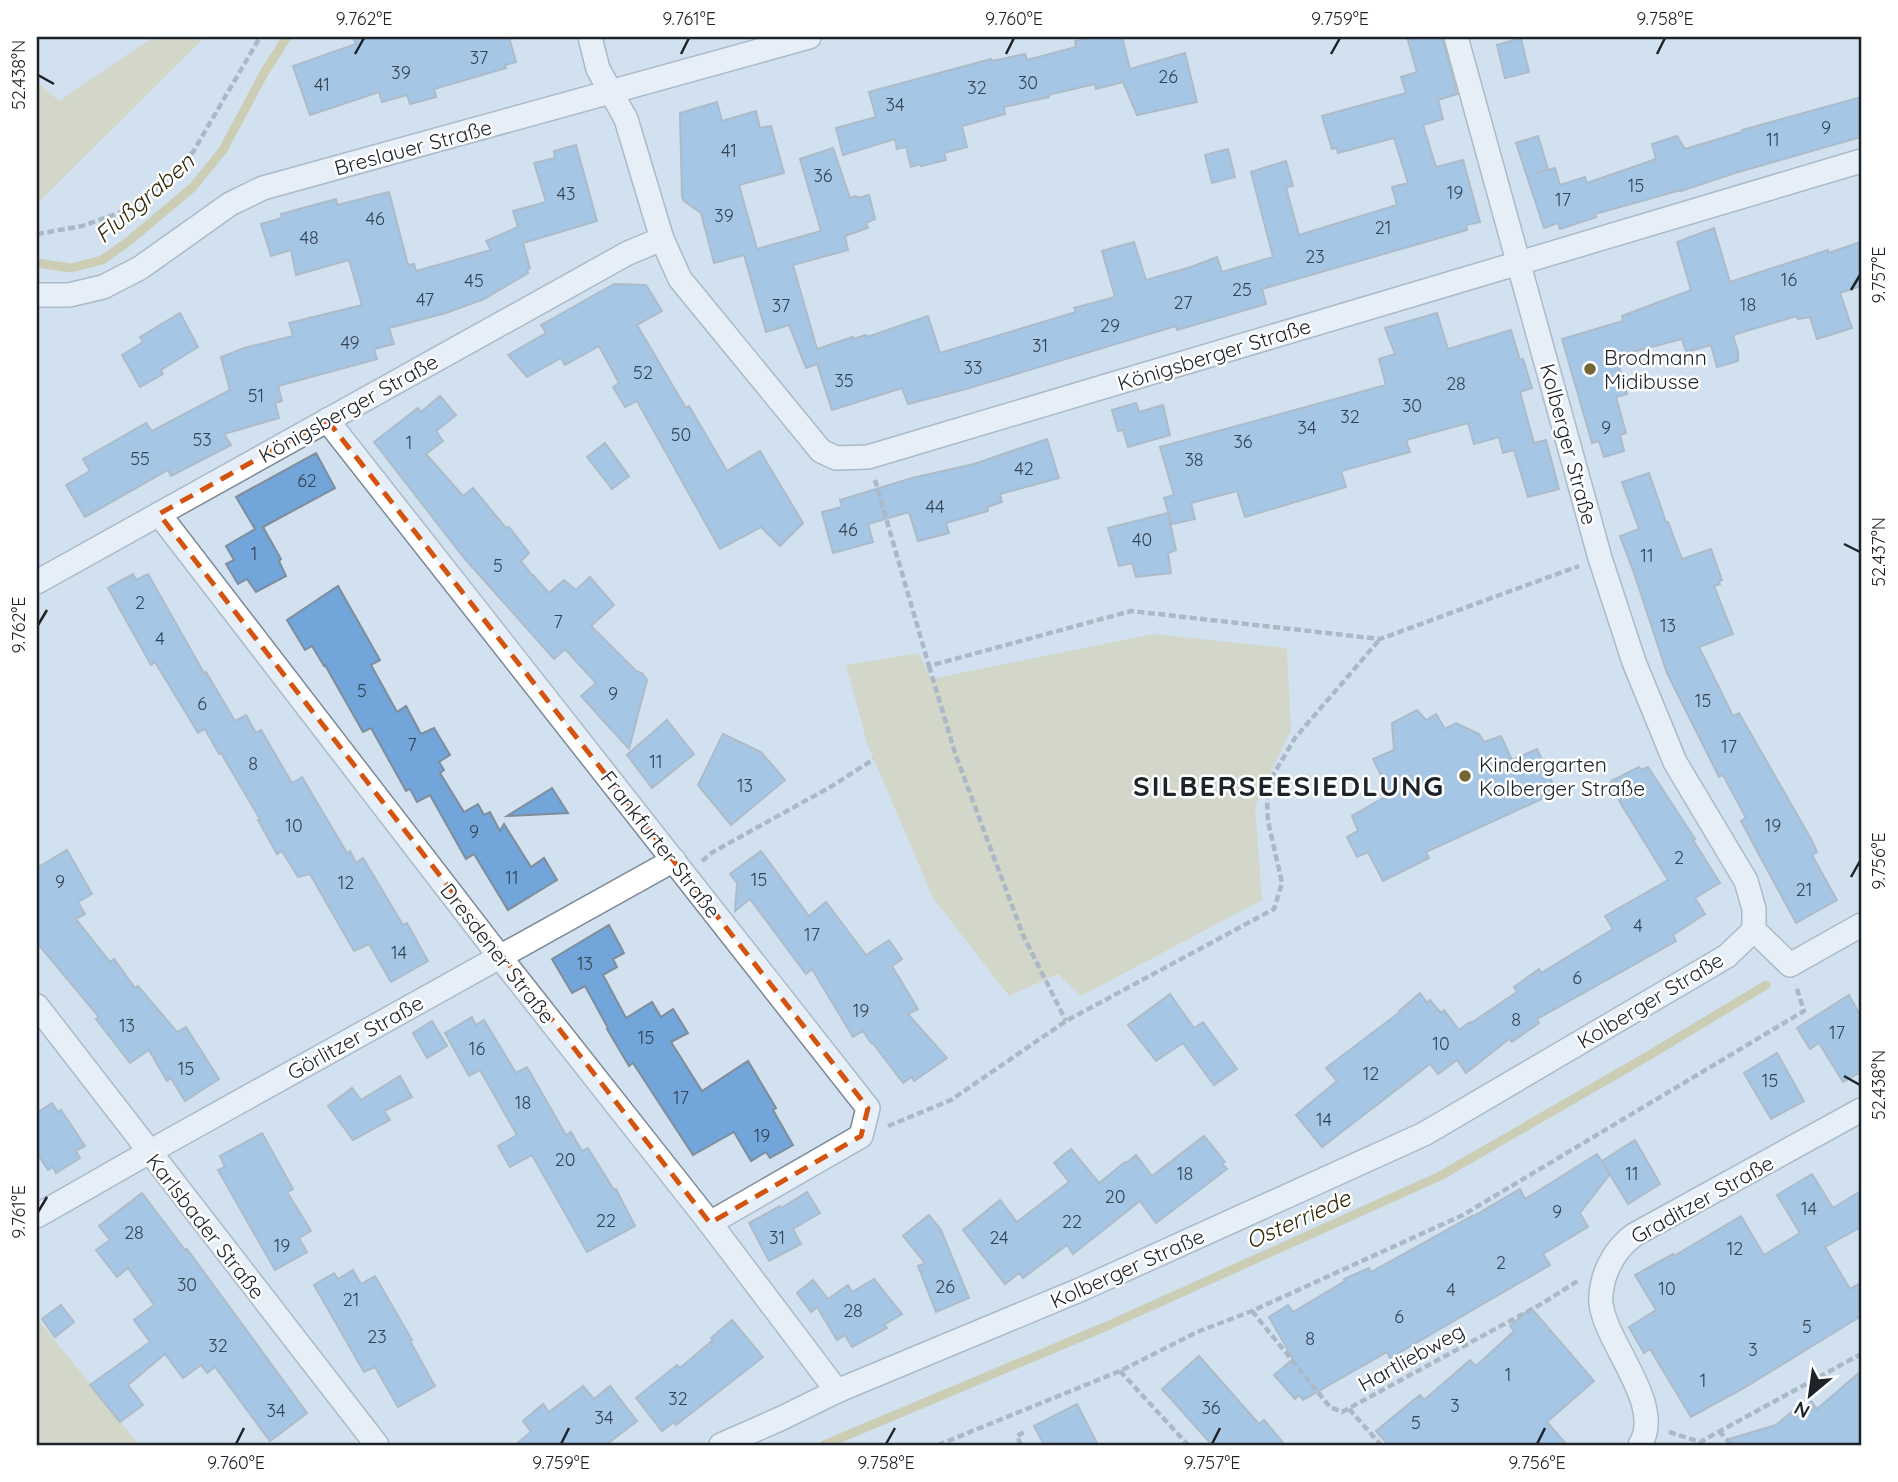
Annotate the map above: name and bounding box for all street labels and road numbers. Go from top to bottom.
street label: Breslauer Straße [331,113,495,181]
street label: Königsberger Straße [1114,312,1314,396]
street label: Königsberger Straße [254,348,442,468]
street label: Kolberger Straße [1535,360,1603,528]
street label: Frankfurter Straße [595,765,727,923]
street label: Dresdener Straße [435,878,561,1028]
street label: Kolberger Straße [1572,946,1728,1054]
street label: Görlitzer Straße [282,989,428,1085]
street label: Karlsbader Straße [141,1148,271,1304]
street label: Graditzer Straße [1626,1149,1778,1249]
street label: Kolberger Straße [1046,1222,1208,1314]
street label: Hartliebweg [1353,1317,1469,1397]

